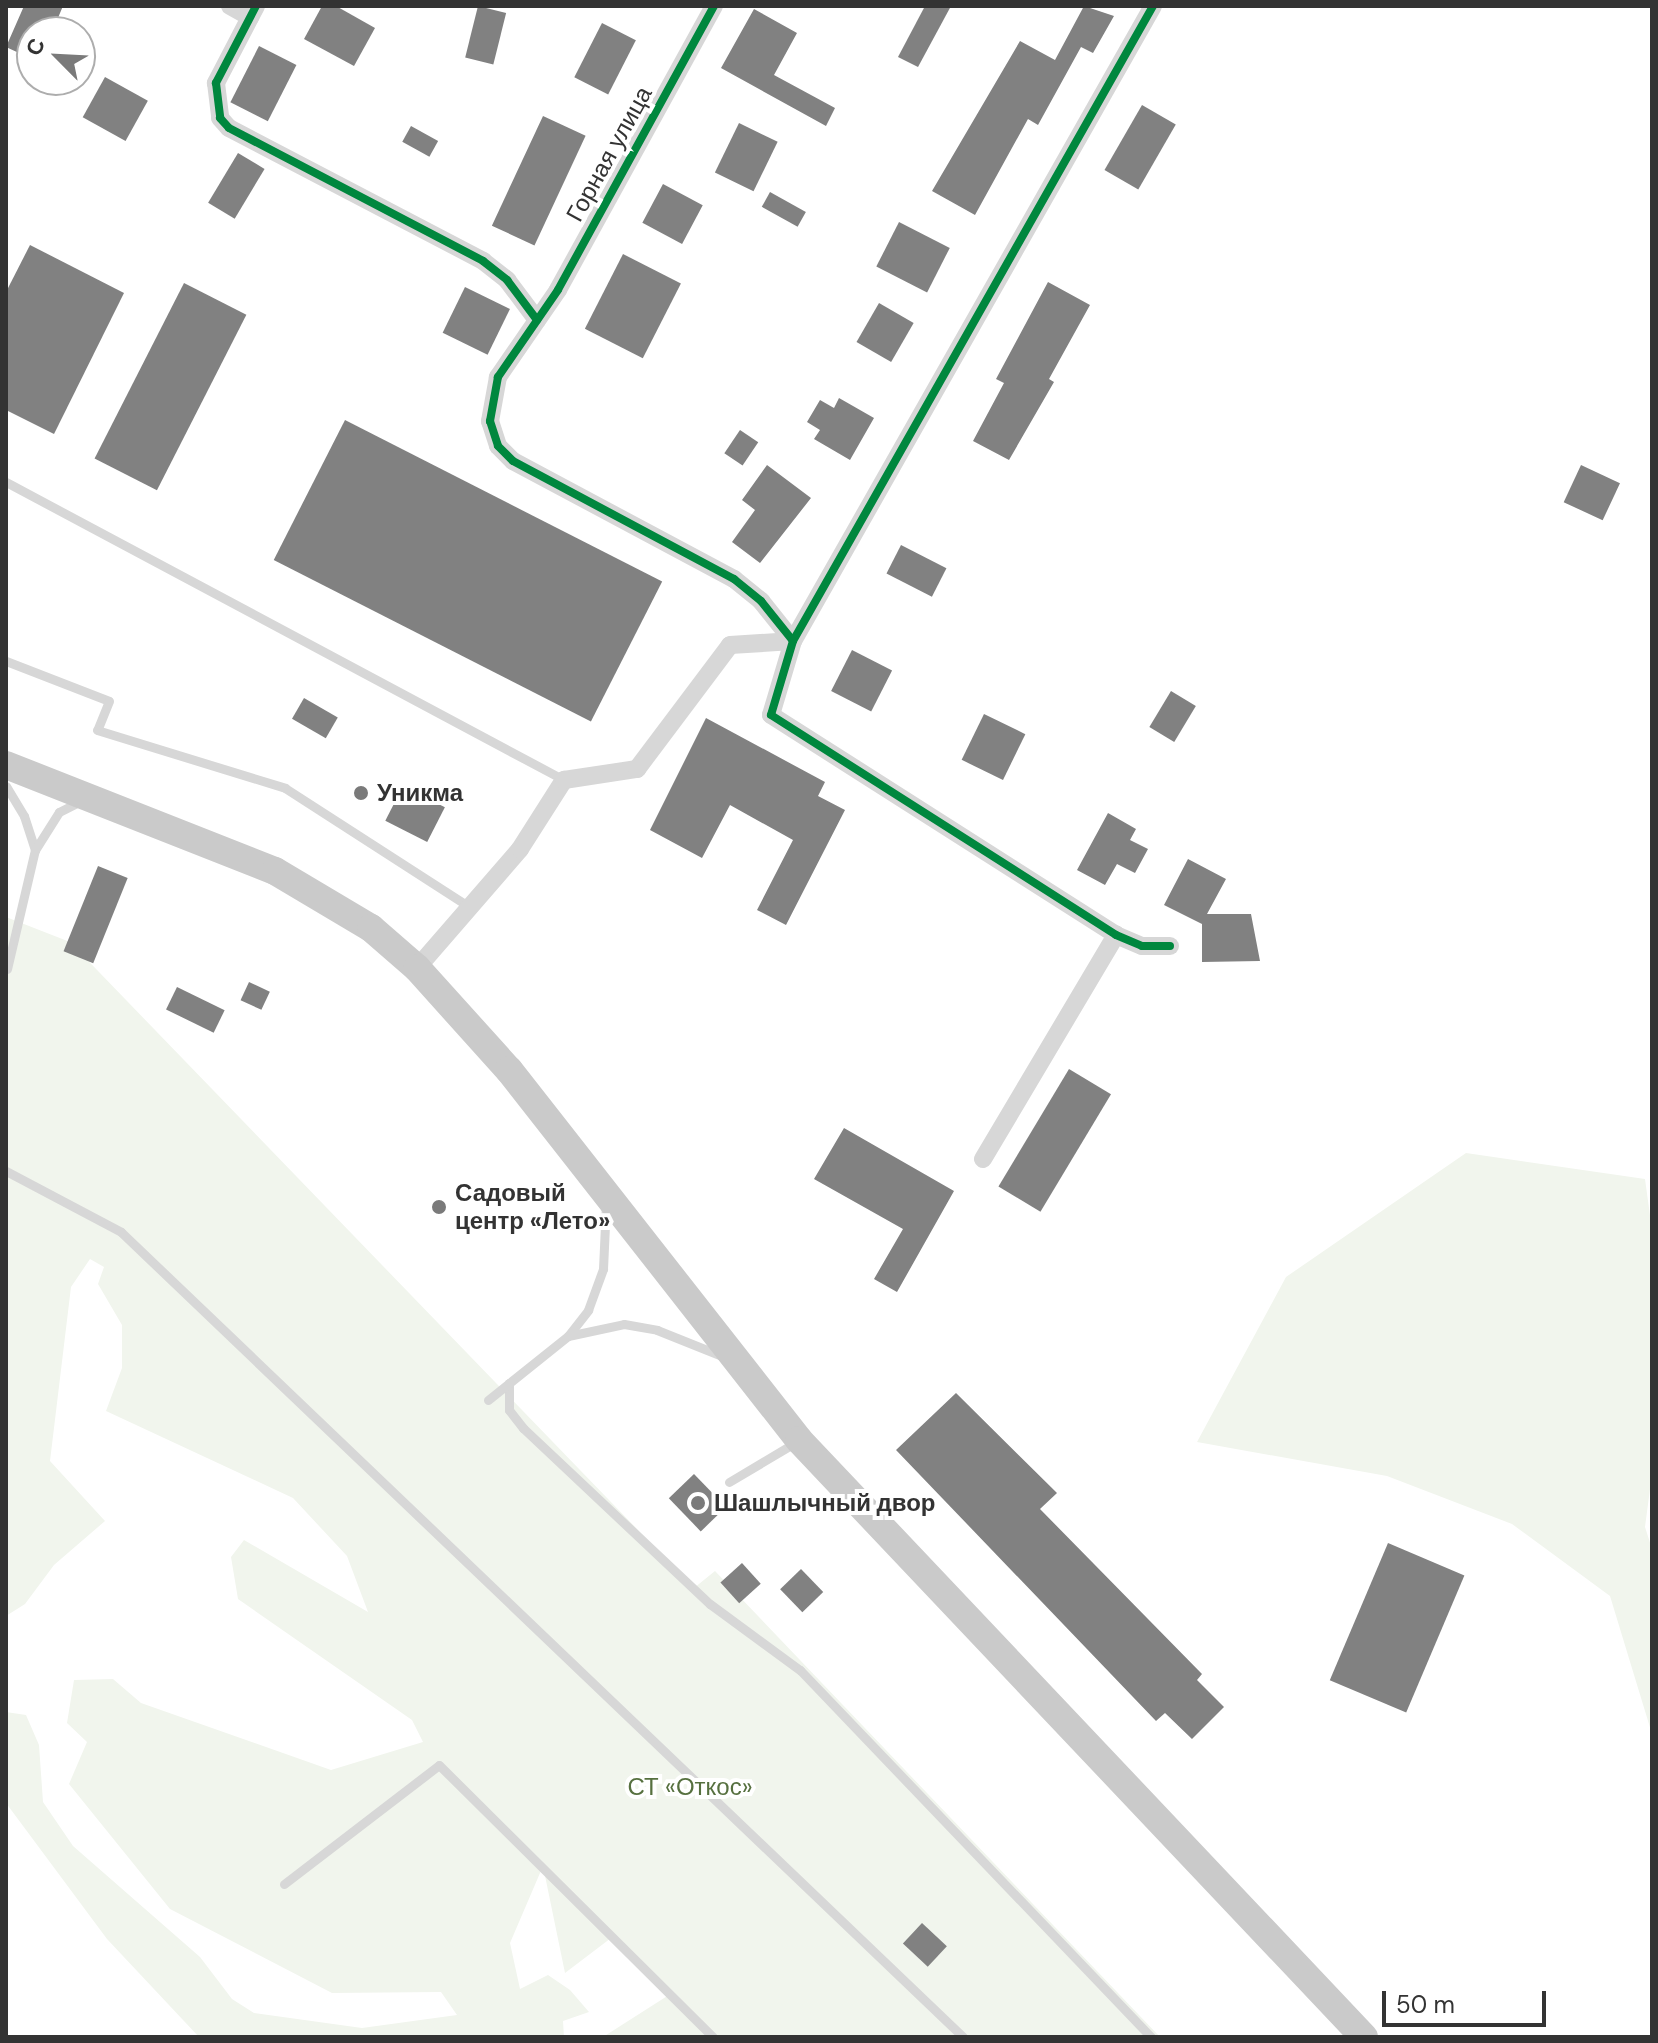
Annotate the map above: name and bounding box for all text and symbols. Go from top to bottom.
north arrow [16,16,96,96]
text: С [19,34,52,60]
street label: Горная улица [560,81,658,227]
place label: Уникма [377,779,463,807]
marker: Уникма [352,784,370,802]
place label: Садовый центр «Лето» [455,1179,610,1235]
marker: Садовый центр «Лето» [430,1198,448,1216]
place label: Шашлычный двор [714,1489,936,1517]
marker: Шашлычный двор [689,1494,707,1512]
park label: СТ «Откос» [627,1773,753,1801]
scale bar [1386,1975,1550,2025]
text: 50 m [1396,1989,1455,2020]

